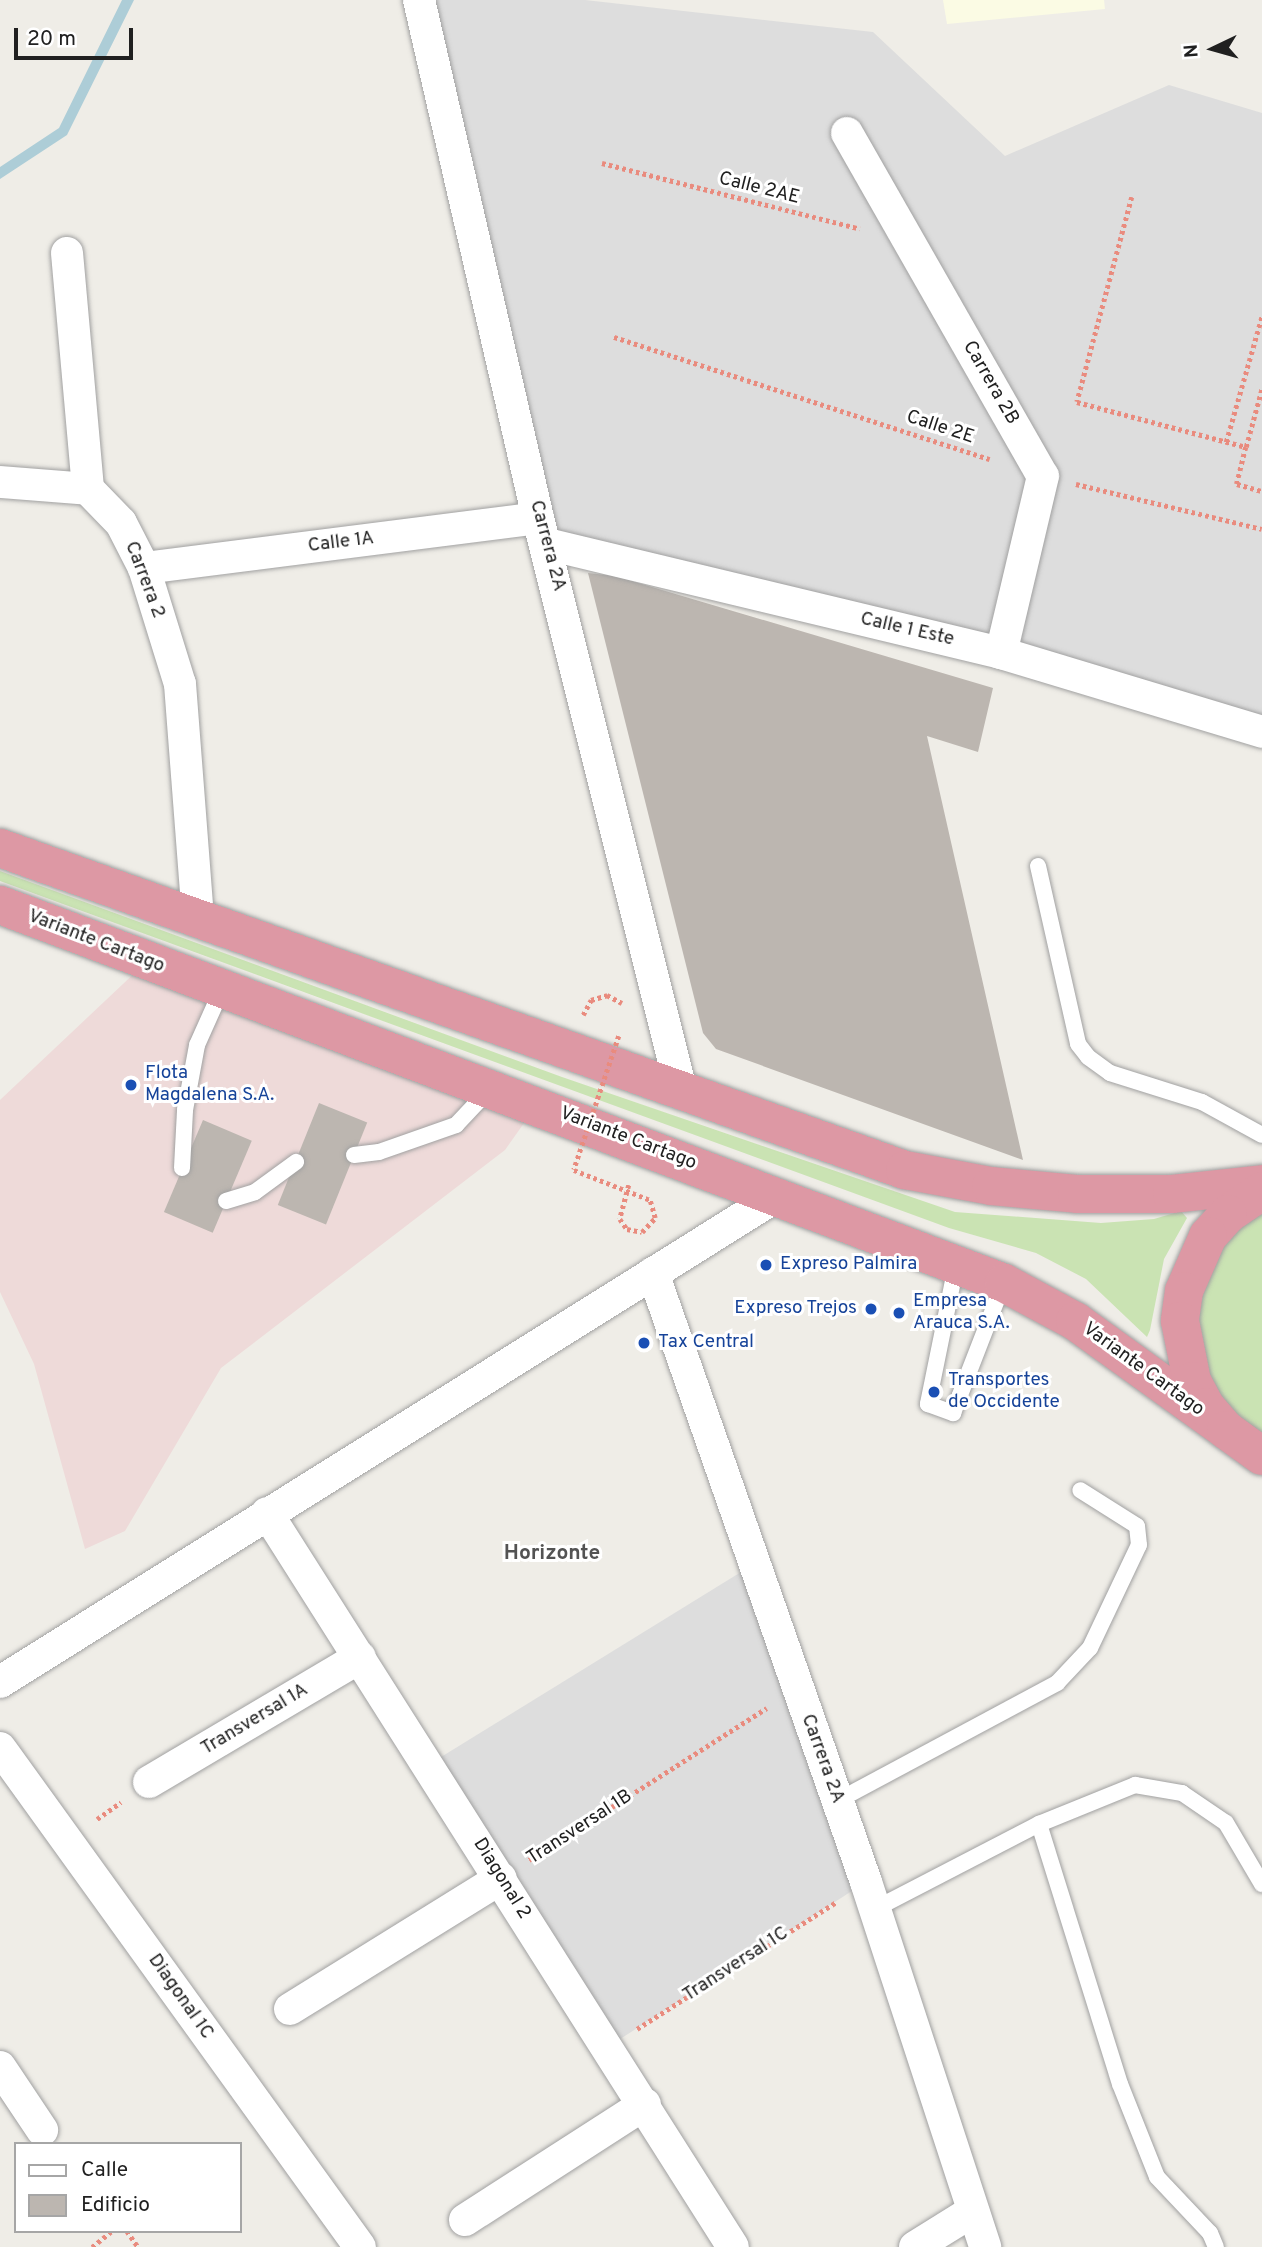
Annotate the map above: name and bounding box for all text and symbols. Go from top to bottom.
scale bar [18,14,136,58]
north arrow [1178,14,1248,84]
text: 20 m [27,26,76,53]
text: N [1180,43,1205,59]
street label: Calle 2AE [716,168,802,210]
street label: Carrera 2B [957,337,1023,429]
street label: Calle 2E [903,406,977,450]
street label: Carrera 2A [524,498,570,594]
street label: Calle 1A [307,528,375,558]
street label: Carrera 2 [119,538,169,622]
street label: Calle 1 Este [858,608,956,652]
street label: Variante Cartago [24,905,168,979]
place label: Flota Magdalena S.A. [145,1063,274,1107]
marker: Flota Magdalena S.A. [123,1077,139,1093]
street label: Variante Cartago [556,1102,700,1176]
place label: Expreso Palmira [780,1254,917,1276]
marker: Expreso Palmira [758,1257,774,1273]
place label: Empresa Arauca S.A. [913,1291,1010,1335]
place label: Expreso Trejos [734,1298,857,1320]
marker: Expreso Trejos [863,1301,879,1317]
marker: Empresa Arauca S.A. [891,1305,907,1321]
street label: Variante Cartago [1078,1318,1208,1422]
place label: Tax Central [658,1332,754,1354]
marker: Tax Central [636,1335,652,1351]
place label: Transportes de Occidente [948,1370,1060,1414]
marker: Transportes de Occidente [926,1384,942,1400]
district label: Horizonte [504,1541,600,1567]
street label: Transversal 1A [197,1679,313,1761]
street label: Carrera 2A [795,1711,849,1807]
street label: Transversal 1B [523,1786,637,1870]
street label: Diagonal 2 [467,1834,535,1924]
street label: Transversal 1C [679,1923,793,2007]
street label: Diagonal 1C [142,1950,218,2044]
legend [14,2142,242,2233]
text: Calle [81,2157,128,2184]
text: Edificio [81,2192,150,2219]

